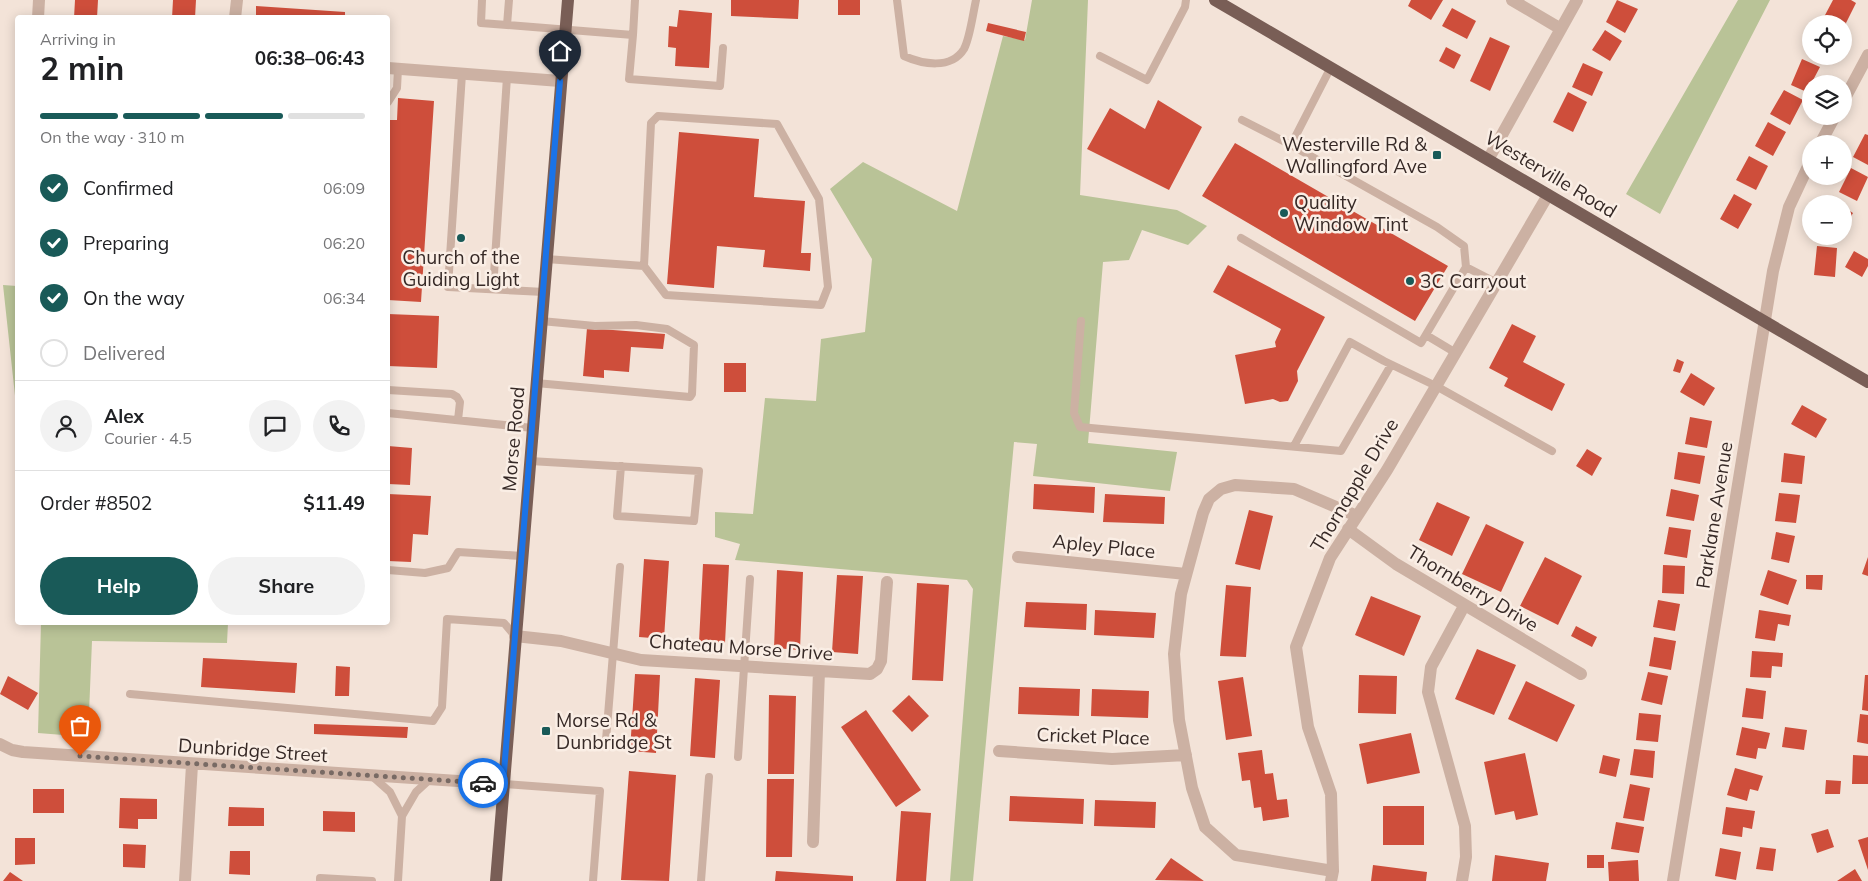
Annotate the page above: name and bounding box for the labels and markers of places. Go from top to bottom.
pin [539,30,581,81]
place label: Westerville Rd & Wallingford Ave [1282,132,1428,178]
marker: Westerville Rd & Wallingford Ave [1431,149,1443,161]
place label: Quality Window Tint [1294,190,1408,236]
marker: Quality Window Tint [1278,207,1290,219]
marker: Church of the Guiding Light [455,232,467,244]
place label: Church of the Guiding Light [402,245,520,291]
place label: 3C Carryout [1420,269,1527,293]
marker: 3C Carryout [1404,275,1416,287]
pin [59,705,101,756]
place label: Morse Rd & Dunbridge St [556,708,672,754]
marker: Morse Rd & Dunbridge St [540,725,552,737]

